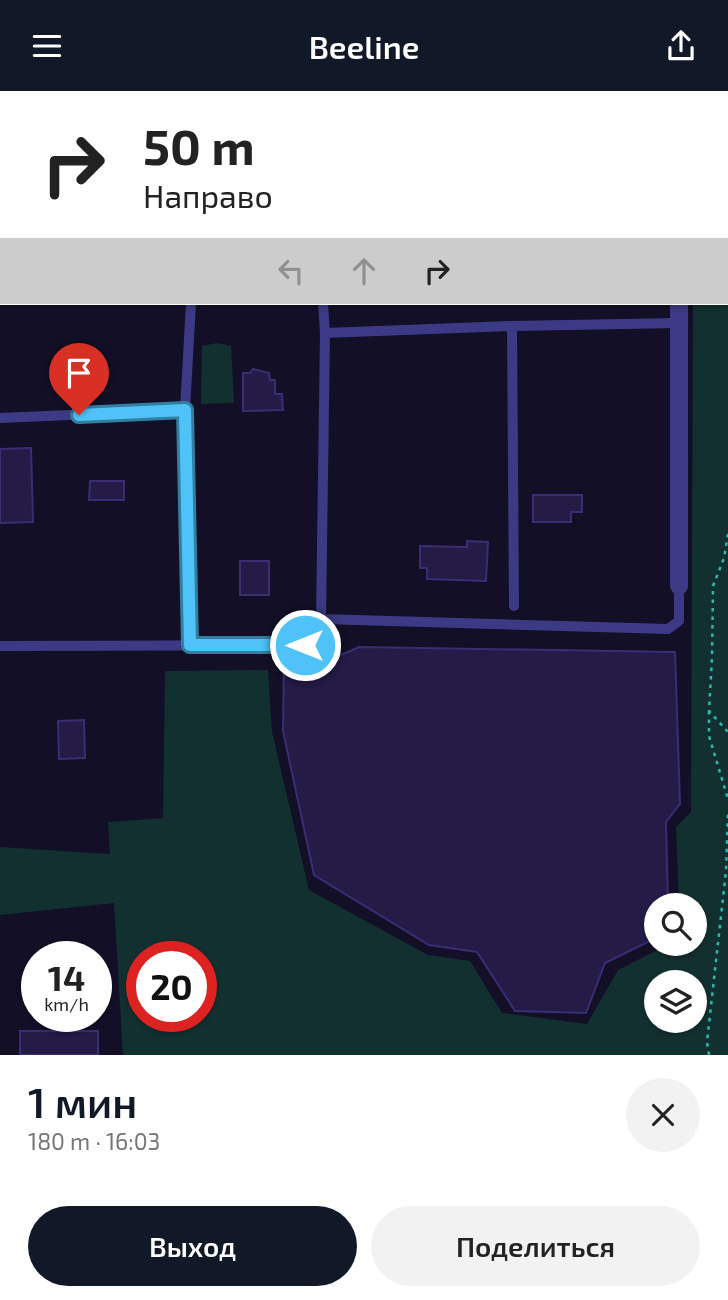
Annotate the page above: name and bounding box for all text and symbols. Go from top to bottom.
icon: menu [28,27,66,65]
text: Beeline [309,27,419,65]
icon: share [662,27,700,65]
text: 50 m [143,116,255,175]
icon: right [28,119,119,210]
text: Направо [143,176,273,214]
icon: left [272,252,310,290]
icon: ahead [345,252,383,290]
icon: right [418,252,456,290]
pin [49,343,109,415]
icon: arrive [60,354,98,392]
position arrow [268,608,342,682]
map controls [644,893,707,1033]
button: search [644,893,707,956]
speed limit sign: 20 [126,941,217,1032]
text: 14 [48,956,85,998]
button: layers [644,970,707,1033]
text: km/h [44,993,89,1015]
text: 1 мин [28,1076,137,1126]
button: close [626,1078,700,1152]
text: 180 m · 16:03 [28,1127,160,1155]
button: Выход [28,1206,357,1286]
button: Поделиться [371,1206,700,1286]

